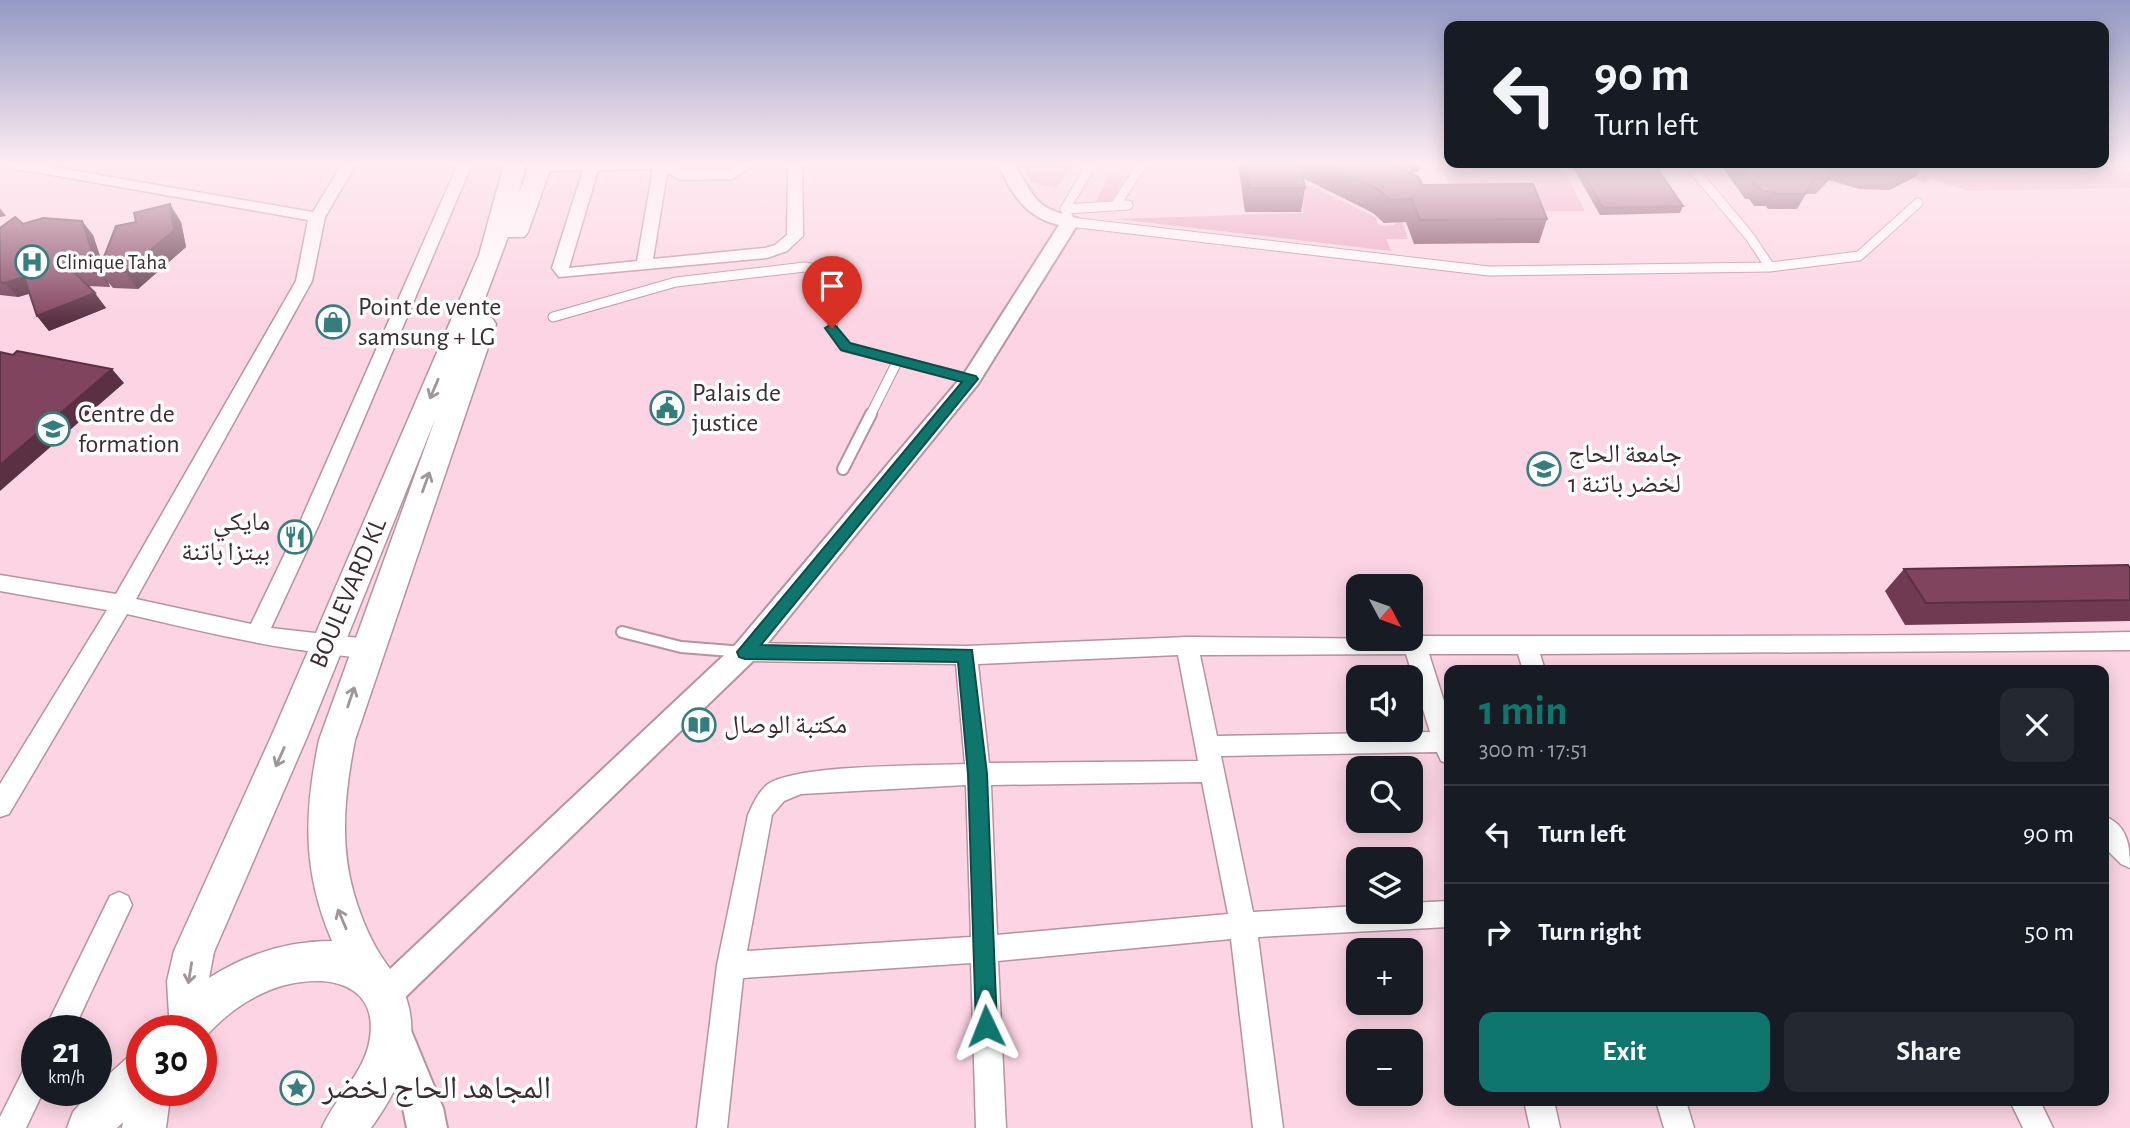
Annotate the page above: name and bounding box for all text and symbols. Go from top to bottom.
icon: left [1479,49,1570,140]
text: 90 m [1594,51,1690,100]
text: Turn left [1594,109,1698,141]
hospital icon: Clinique Taha [13,243,51,281]
place label: Clinique Taha [56,252,167,273]
pin [802,256,862,328]
icon: arrive [813,267,851,305]
place label: Point de vente samsung + LG [358,294,501,350]
shop icon: Point de vente samsung + LG [314,303,352,341]
one-way arrow [427,377,440,399]
place label: Palais de justice [692,380,781,436]
public building icon: Palais de justice [648,389,686,427]
place label: Centre de formation [78,401,180,457]
school or university icon: Centre de formation [34,410,72,448]
place label: جامعة الحاج لخضر باتنة 1 [1568,441,1682,498]
school or university icon: جامعة الحاج لخضر باتنة 1 [1525,450,1563,488]
one-way arrow [421,472,433,494]
place label: مايكي بيتزا باتنة [181,509,270,566]
street label: BOULEVARD KL [305,514,391,672]
restaurant icon: مايكي بيتزا باتنة [276,518,314,556]
north arrow [1346,574,1423,651]
map controls [1346,574,1423,1106]
button: sound [1346,665,1423,742]
one-way arrow [346,687,359,709]
button: close [2000,688,2074,762]
text: 1 min [1479,690,1568,732]
library icon: مكتبة الوصال [680,706,718,744]
place label: مكتبة الوصال [724,712,847,740]
text: 300 m · 17:51 [1479,739,1588,762]
one-way arrow [273,746,286,767]
button: search [1346,756,1423,833]
icon: left [1479,815,1517,853]
text: Turn left [1538,821,1626,847]
text: 90 m [2023,821,2074,847]
button: layers [1346,847,1423,924]
one-way arrow [335,908,348,930]
icon: right [1479,913,1517,951]
text: Turn right [1538,919,1641,945]
text: 50 m [2024,919,2074,945]
button: + [1346,938,1423,1015]
one-way arrow [183,961,196,984]
position arrow [949,989,1023,1063]
button: Exit [1479,1012,1770,1092]
button: Share [1784,1012,2074,1092]
speed limit sign: 30 [126,1015,217,1106]
button: − [1346,1029,1423,1106]
text: 21 [52,1034,81,1069]
text: km/h [48,1069,85,1087]
place icon: المجاهد الحاج لخضر [278,1069,316,1107]
place label: المجاهد الحاج لخضر [321,1072,551,1107]

